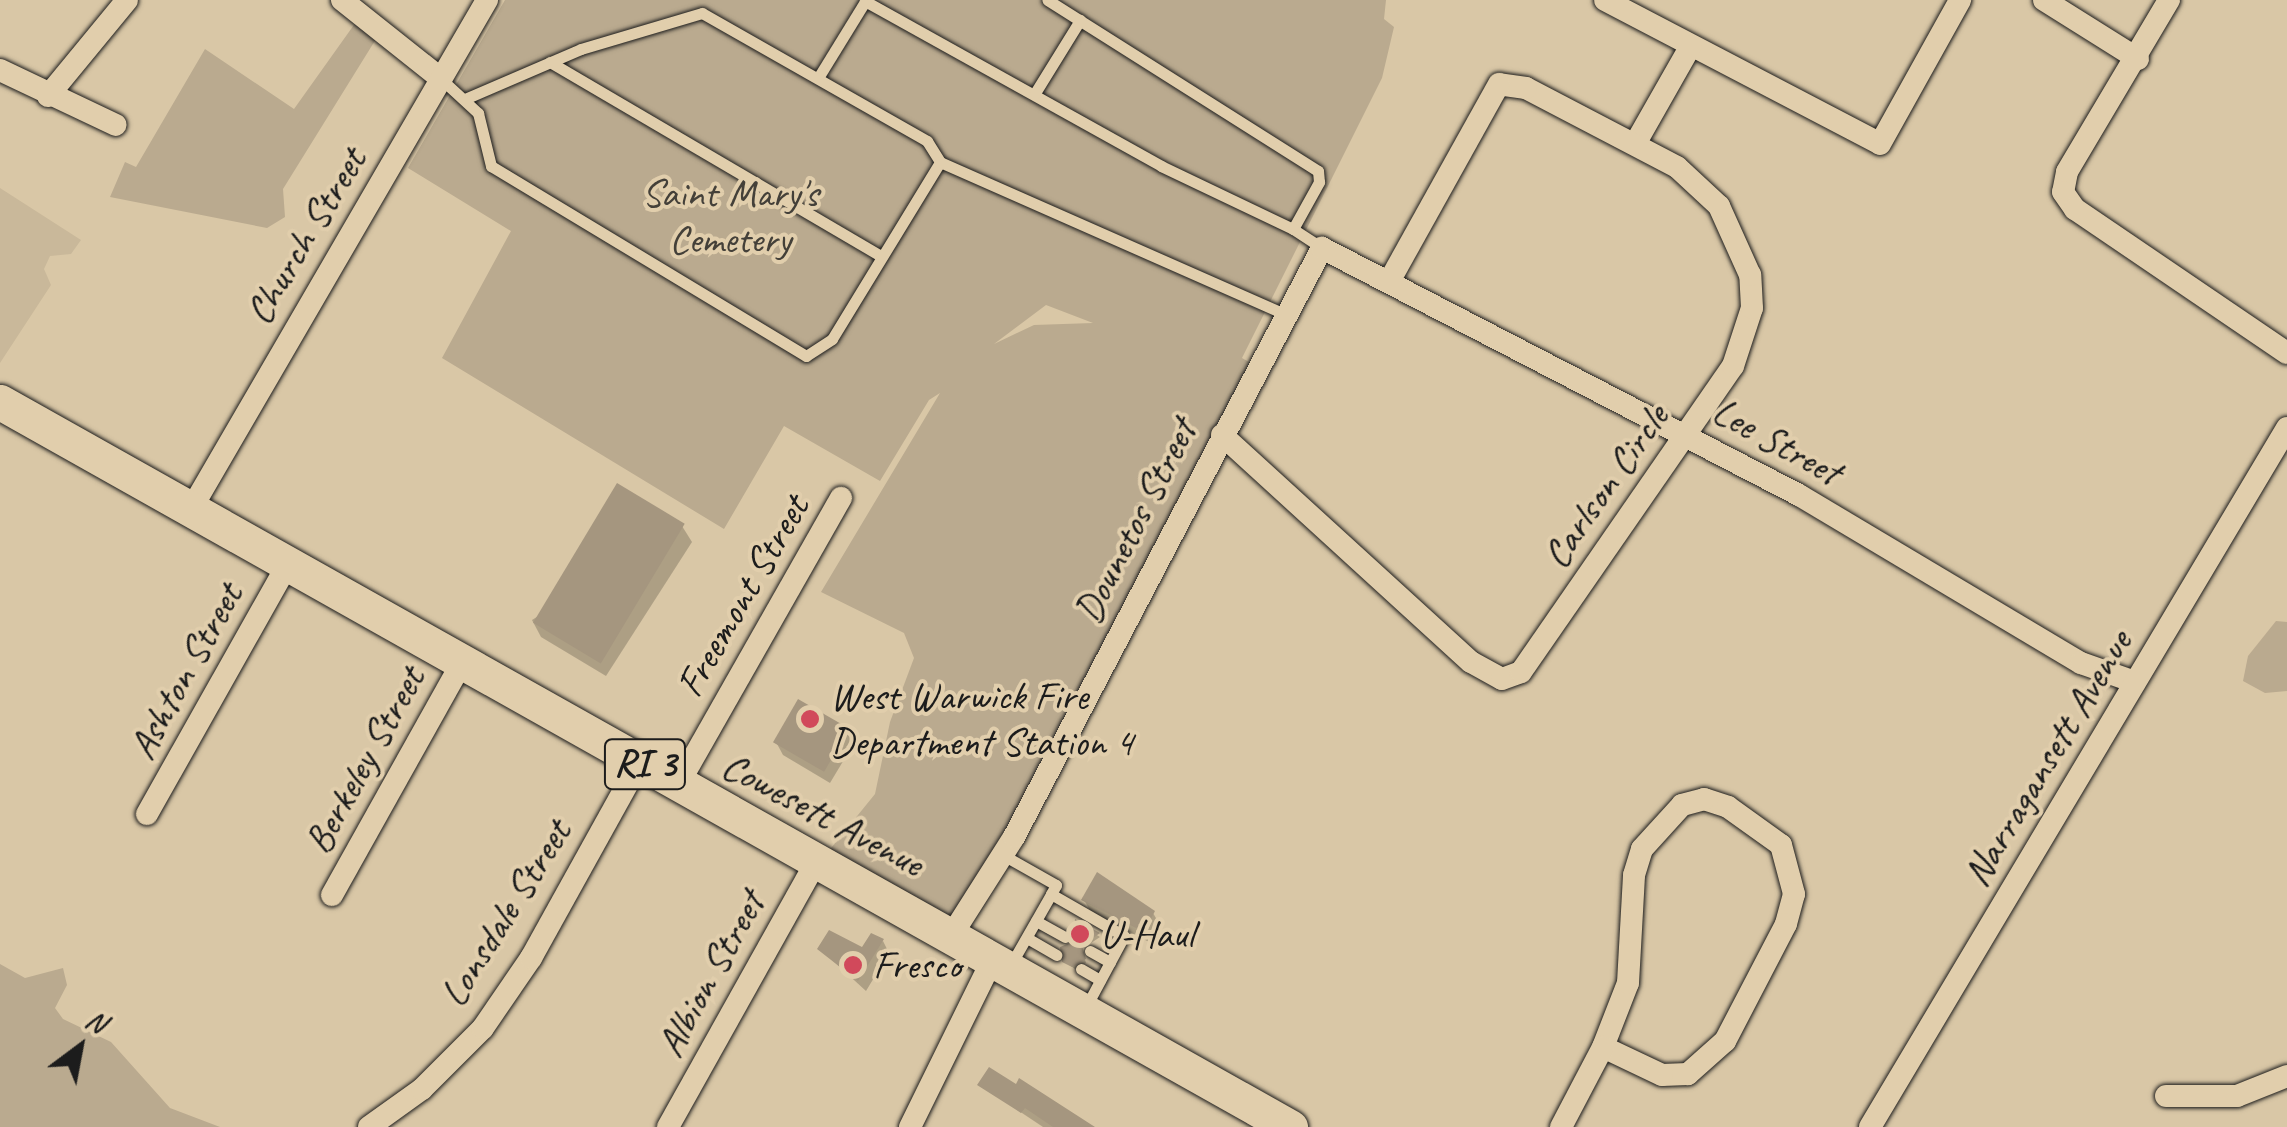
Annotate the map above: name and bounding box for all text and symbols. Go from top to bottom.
street label: Church Street [234,139,376,333]
park label: Saint Mary's Cemetery [641,169,819,263]
street label: Lee Street [1704,386,1850,496]
street label: Carlson Circle [1532,395,1678,577]
street label: Dounetos Street [1063,412,1207,630]
street label: Freemont Street [665,487,819,705]
street label: Ashton Street [117,575,253,767]
street label: Narragansett Avenue [1952,622,2142,894]
street label: Berkeley Street [293,658,435,862]
place label: West Warwick Fire Department Station 4 [830,672,1133,766]
marker: West Warwick Fire Department Station 4 [799,708,821,730]
road number: RI 3 [602,731,688,797]
street label: Cowesett Avenue [714,741,932,887]
street label: Lonsdale Street [429,811,581,1015]
street label: Albion Street [645,883,775,1065]
place label: U-Haul [1100,910,1194,958]
marker: U-Haul [1069,923,1091,945]
place label: Fresco [873,941,961,989]
marker: Fresco [842,954,864,976]
north arrow [30,997,130,1097]
text: N [80,1002,113,1041]

